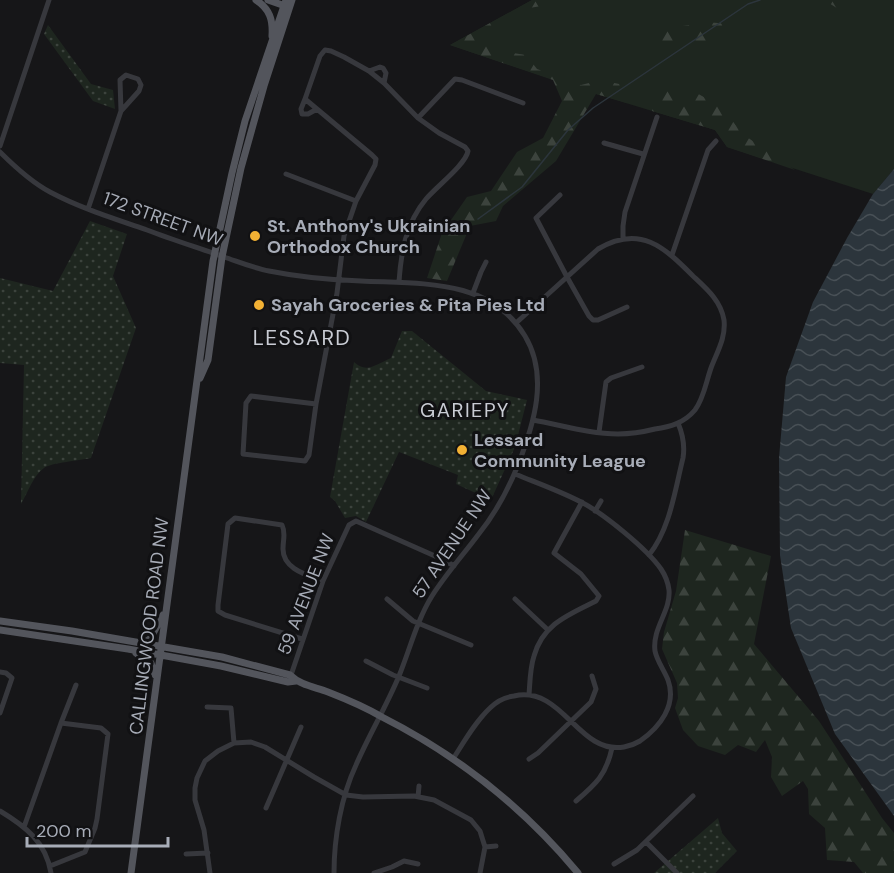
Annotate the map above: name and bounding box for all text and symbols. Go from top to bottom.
street label: 172 STREET NW [100,186,226,252]
place label: St. Anthony's Ukrainian Orthodox Church [267,214,470,259]
marker: St. Anthony's Ukrainian Orthodox Church [248,229,262,243]
place label: Sayah Groceries & Pita Pies Ltd [271,293,545,317]
marker: Sayah Groceries & Pita Pies Ltd [252,298,266,312]
district label: LESSARD [253,324,351,352]
district label: GARIEPY [420,397,510,423]
place label: Lessard Community League [474,428,646,473]
marker: Lessard Community League [455,443,469,457]
street label: 57 AVENUE NW [407,485,497,603]
street label: CALLINGWOOD ROAD NW [124,516,174,736]
street label: 59 AVENUE NW [272,530,340,658]
scale bar [27,810,168,848]
text: 200 m [36,819,92,843]

